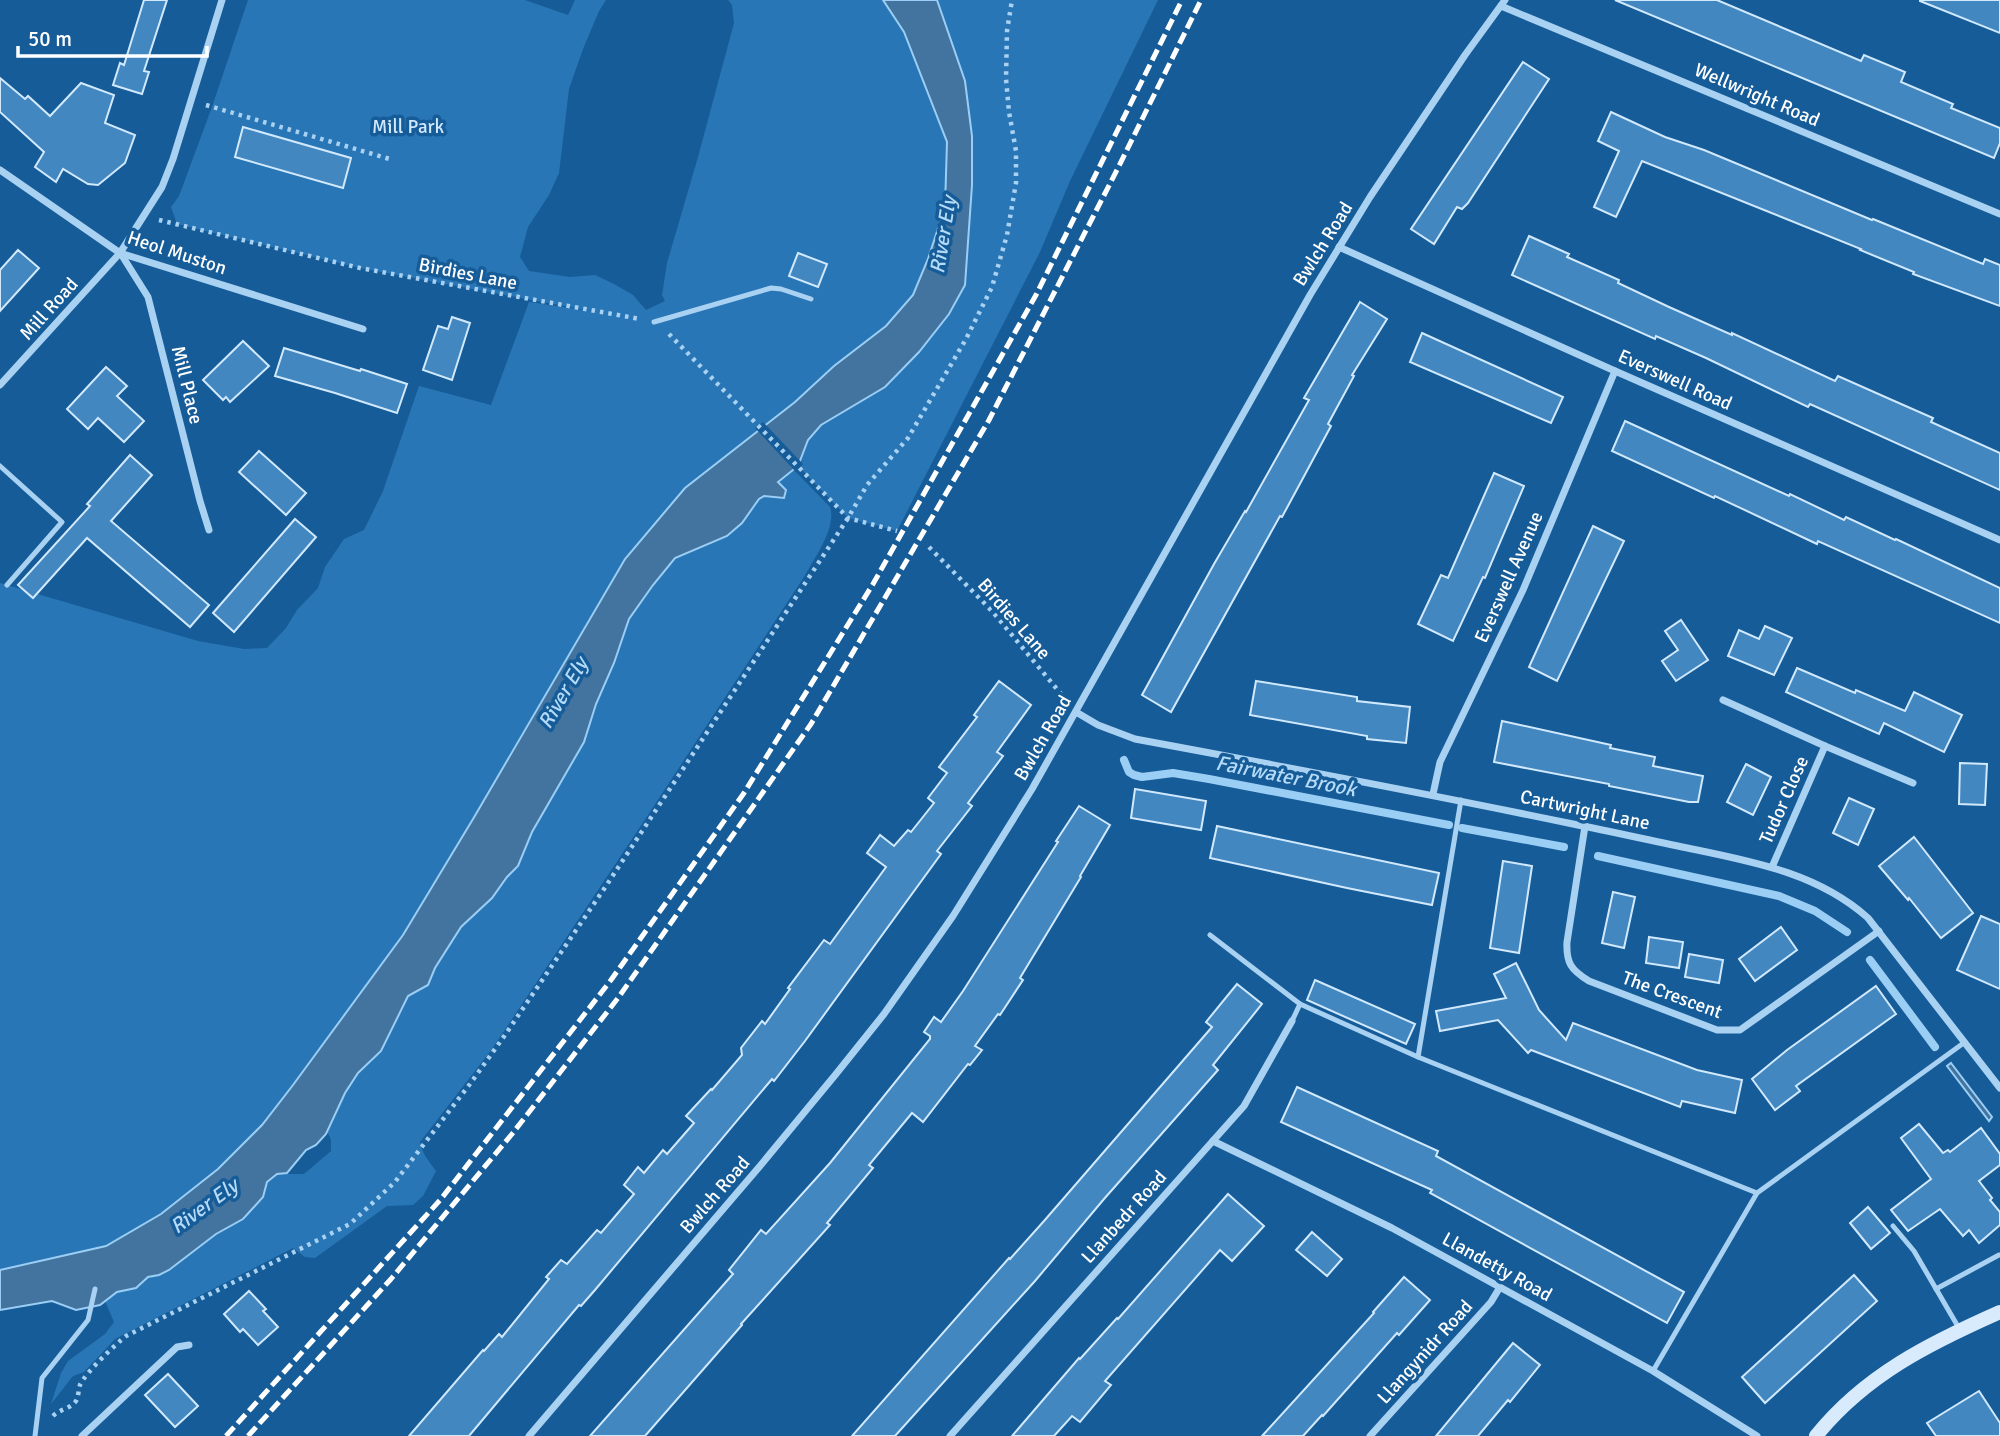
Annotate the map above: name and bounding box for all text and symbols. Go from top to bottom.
scale bar [18,14,206,58]
text: 50 m [28,26,72,52]
street label: Wellwright Road [1691,58,1823,132]
park label: Mill Park [372,115,445,139]
water label: River Ely [924,191,962,275]
street label: Bwlch Road [1288,198,1358,290]
street label: Heol Muston [124,226,230,280]
street label: Birdies Lane [417,253,519,295]
street label: Mill Road [15,273,83,345]
street label: Mill Place [166,343,208,427]
street label: Everswell Road [1614,344,1736,416]
street label: Everswell Avenue [1469,508,1549,646]
street label: Birdies Lane [972,573,1056,665]
water label: River Ely [532,650,595,733]
street label: Bwlch Road [1009,691,1077,785]
water label: Fairwater Brook [1214,750,1361,803]
street label: Tudor Close [1754,752,1814,848]
street label: Cartwright Lane [1518,785,1652,835]
street label: The Crescent [1619,966,1726,1024]
street label: Bwlch Road [675,1151,755,1239]
street label: Llanbedr Road [1076,1166,1172,1268]
water label: River Ely [165,1171,246,1239]
street label: Llandetty Road [1438,1227,1556,1307]
street label: Llangynidr Road [1372,1295,1478,1409]

